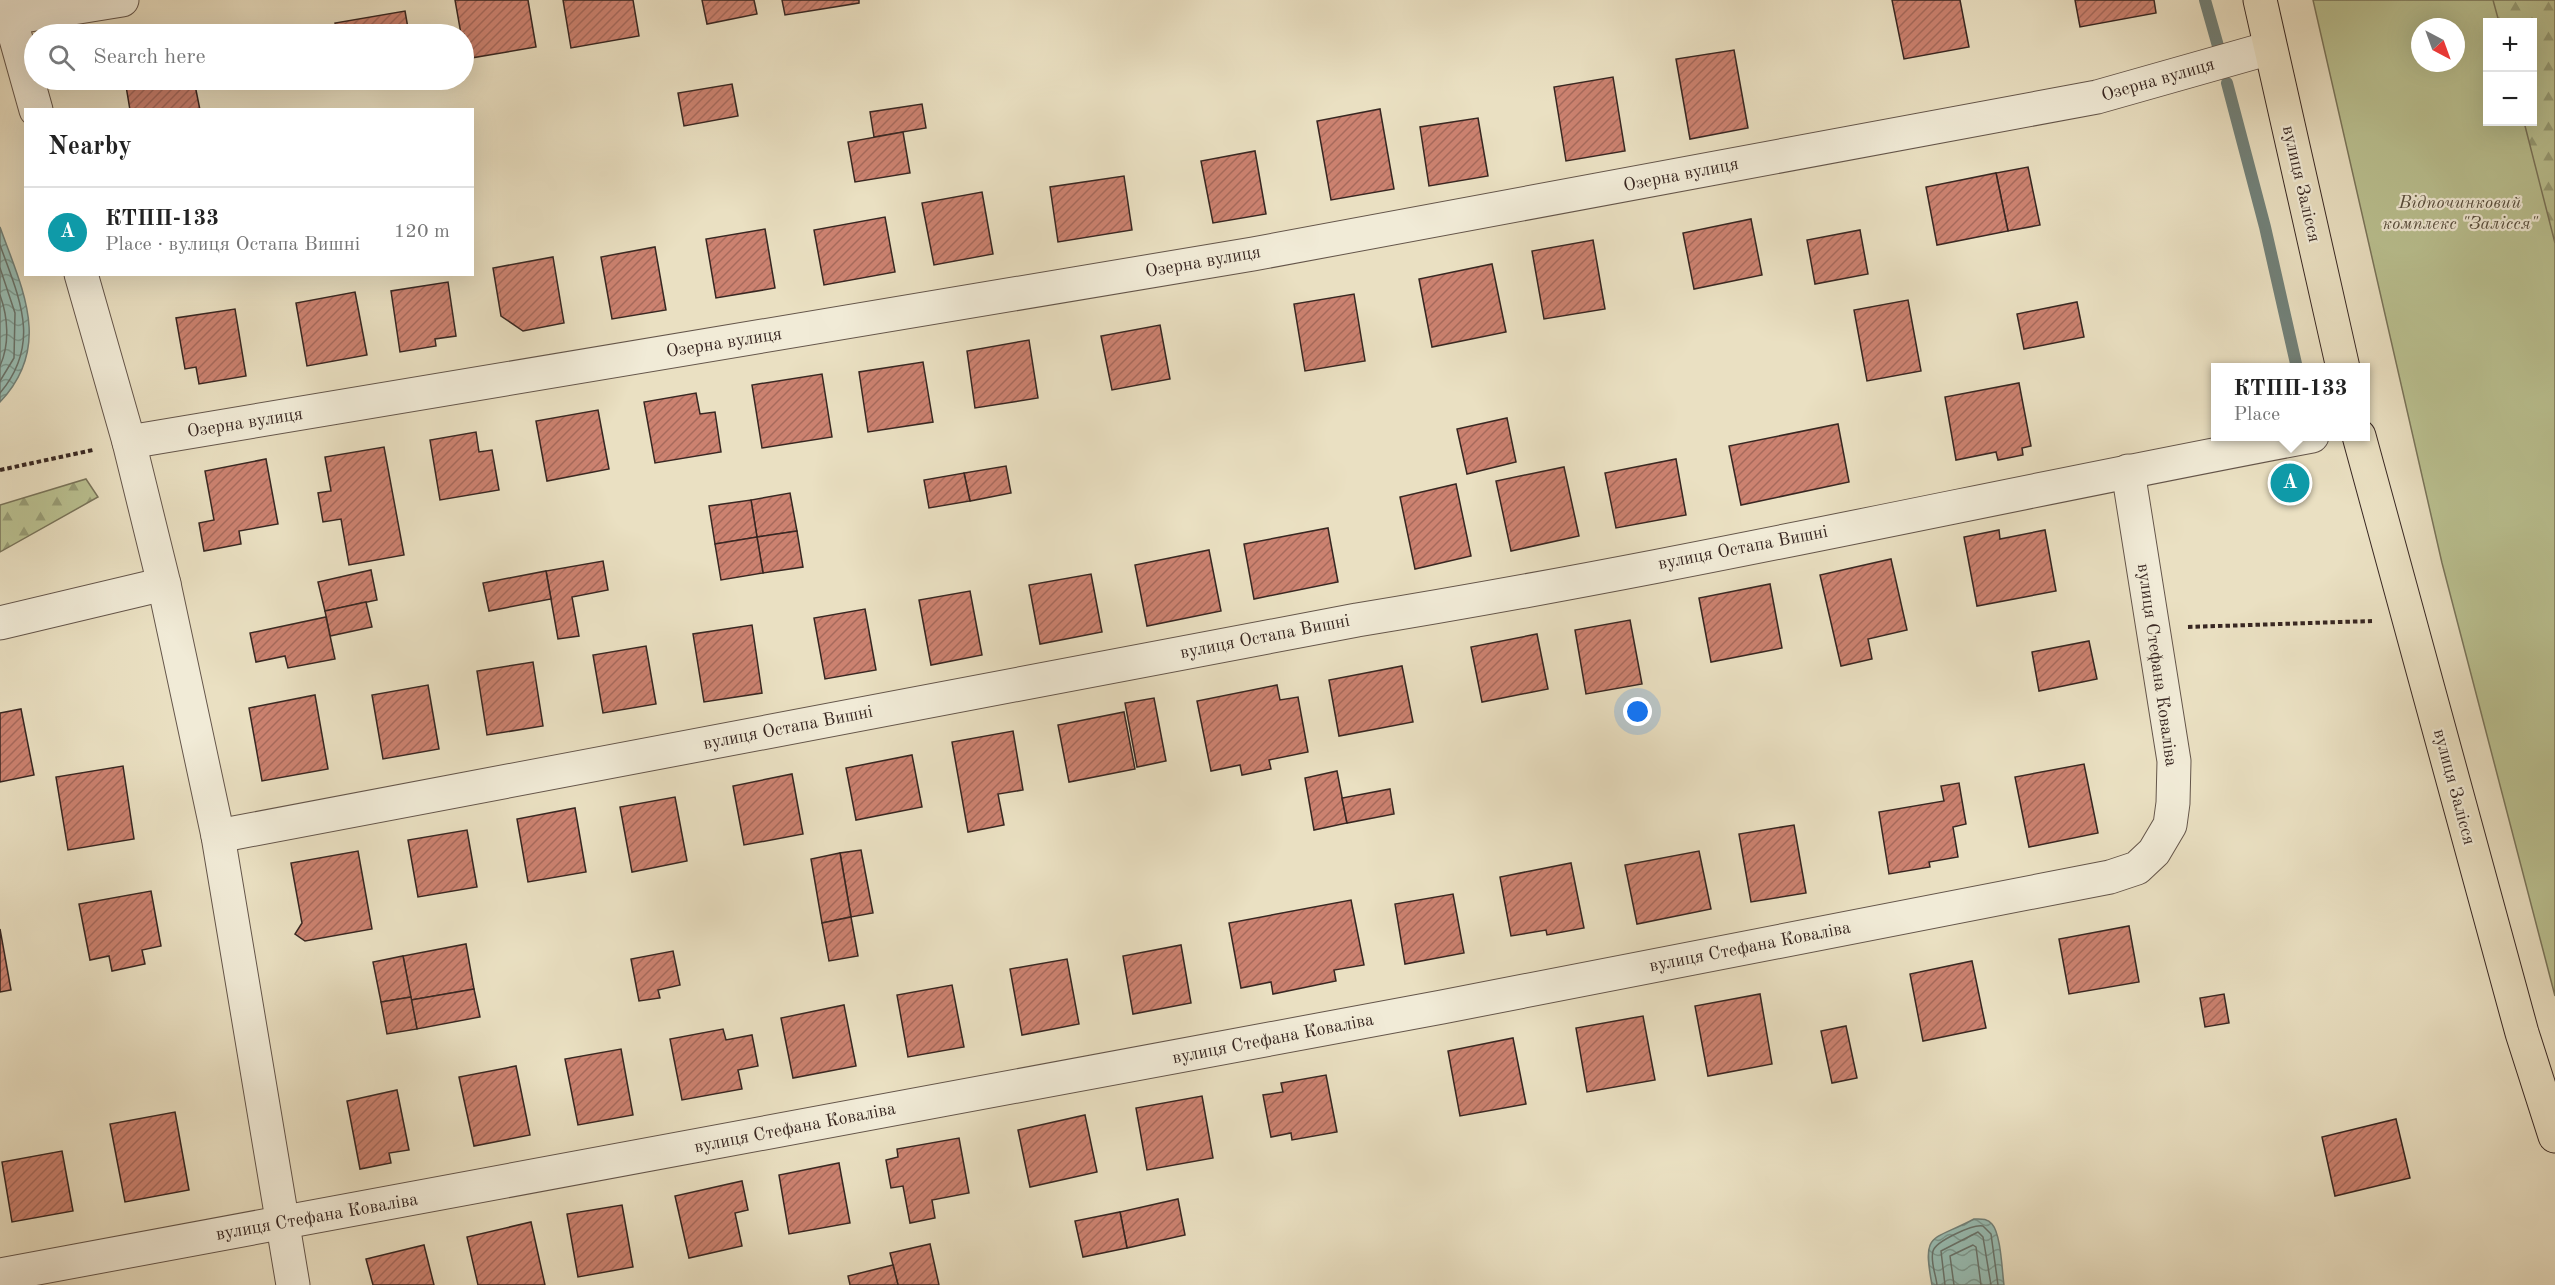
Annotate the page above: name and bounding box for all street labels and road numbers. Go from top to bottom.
street label: Озерна вулиця [2099,55,2217,105]
street label: вулиця Залісся [2279,124,2323,244]
street label: Озерна вулиця [1622,155,1740,195]
street label: Озерна вулиця [1144,243,1262,281]
street label: Озерна вулиця [665,325,783,361]
street label: Озерна вулиця [186,405,304,441]
street label: вулиця Остапа Вишні [1657,523,1829,573]
street label: вулиця Стефана Коваліва [2133,562,2180,768]
street label: вулиця Остапа Вишні [1179,612,1351,662]
street label: вулиця Остапа Вишні [702,703,874,753]
street label: вулиця Залісся [2430,727,2478,847]
street label: вулиця Стефана Коваліва [1648,919,1852,976]
street label: вулиця Стефана Коваліва [1171,1011,1375,1068]
street label: вулиця Стефана Коваліва [693,1100,897,1157]
street label: вулиця Стефана Коваліва [215,1190,420,1245]

